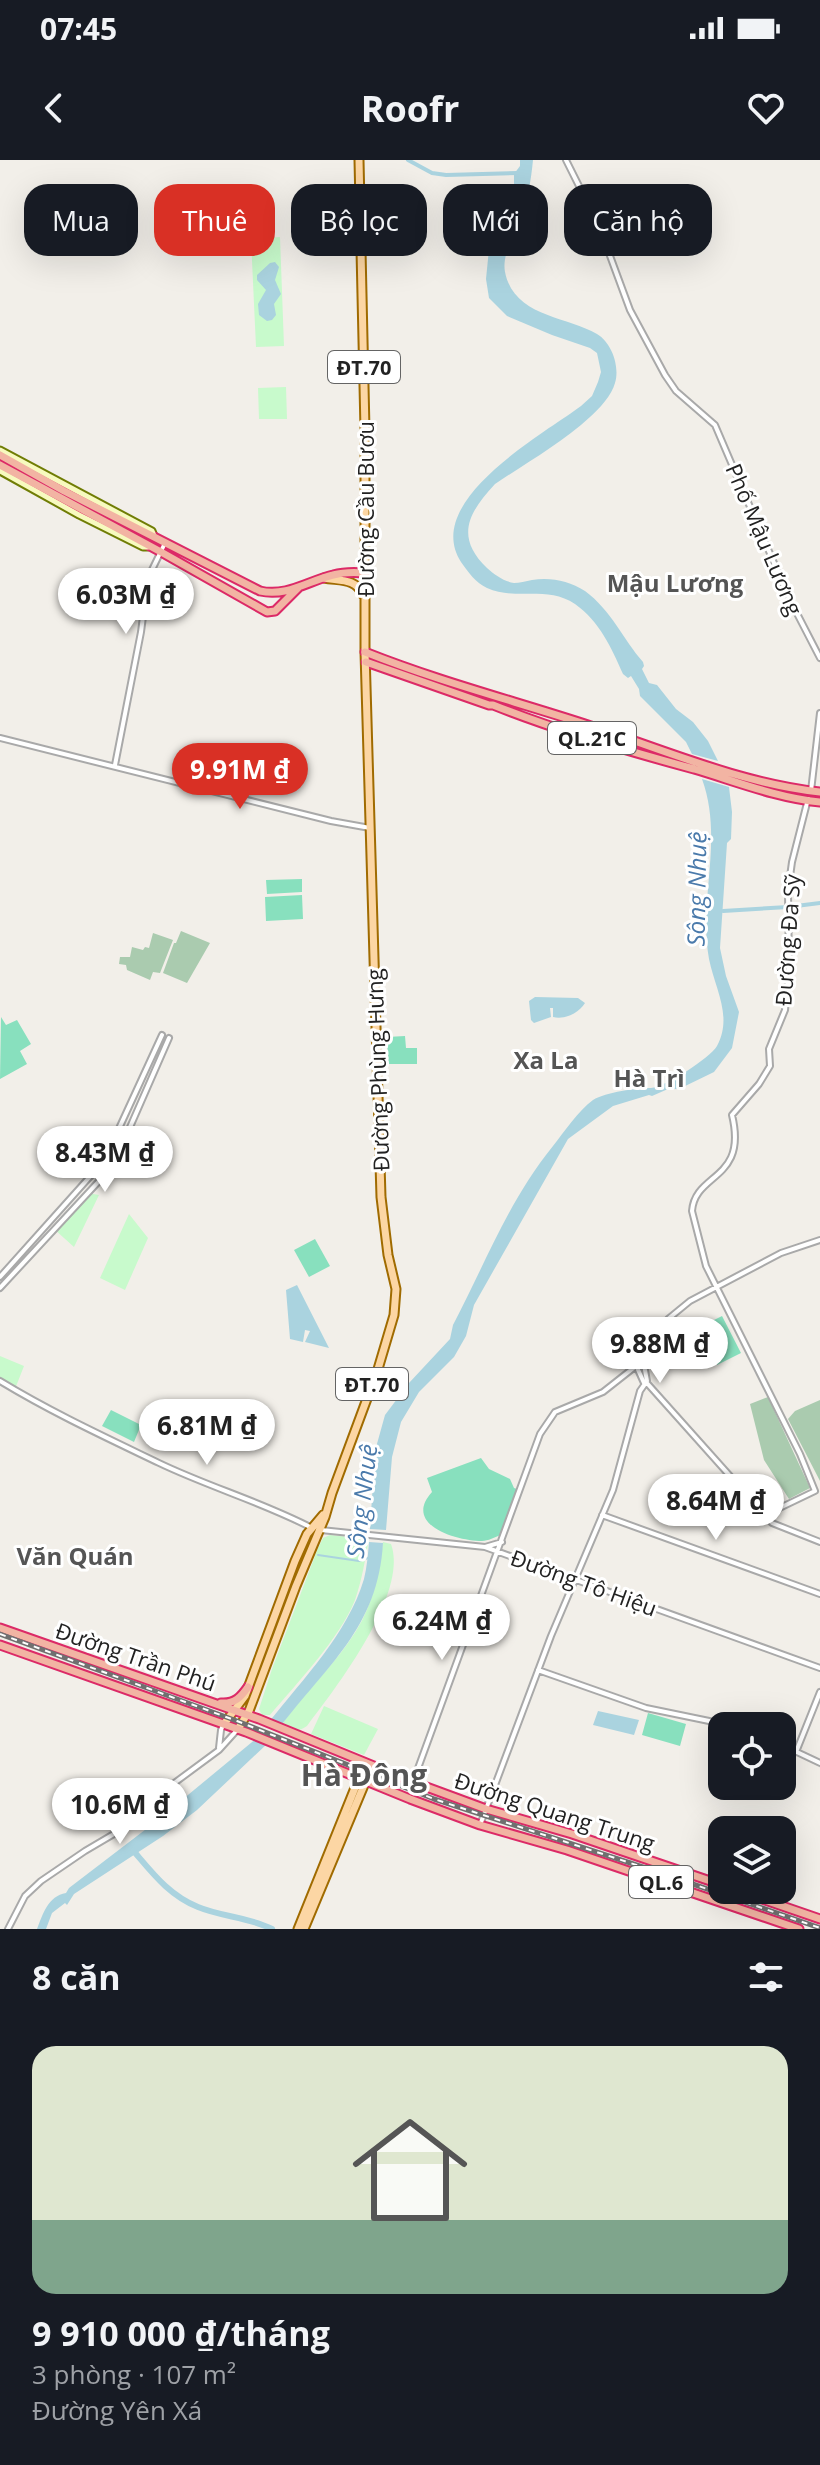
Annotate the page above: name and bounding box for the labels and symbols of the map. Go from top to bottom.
road number: ĐT.70 [328,351,400,383]
street label: Đường Cầu Bươu [350,421,380,597]
street label: Phố Mậu Lương [720,459,810,619]
district label: Mậu Lương [607,566,744,599]
pin: 6.03M ₫ [52,568,200,636]
road number: QL.21C [548,722,636,754]
pin: 9.91M ₫ [166,743,314,811]
water label: Sông Nhuệ [679,831,713,947]
street label: Đường Đa Sỹ [767,872,807,1007]
street label: Đường Phùng Hưng [358,968,396,1172]
district label: Xa La [514,1043,578,1076]
district label: Hà Trì [613,1061,685,1094]
pin: 8.43M ₫ [31,1126,179,1194]
pin: 9.88M ₫ [586,1317,734,1385]
road number: ĐT.70 [336,1368,408,1400]
pin: 6.81M ₫ [133,1399,281,1467]
water label: Sông Nhuệ [338,1442,384,1560]
pin: 8.64M ₫ [642,1474,790,1542]
district label: Văn Quán [16,1539,134,1572]
street label: Đường Tô Hiệu [507,1542,661,1622]
pin: 6.24M ₫ [368,1594,516,1662]
street label: Đường Trần Phú [52,1614,220,1698]
district label: Hà Đông [301,1754,427,1795]
street label: Đường Quang Trung [451,1764,659,1858]
pin: 10.6M ₫ [46,1778,194,1846]
road number: QL.6 [629,1866,693,1898]

